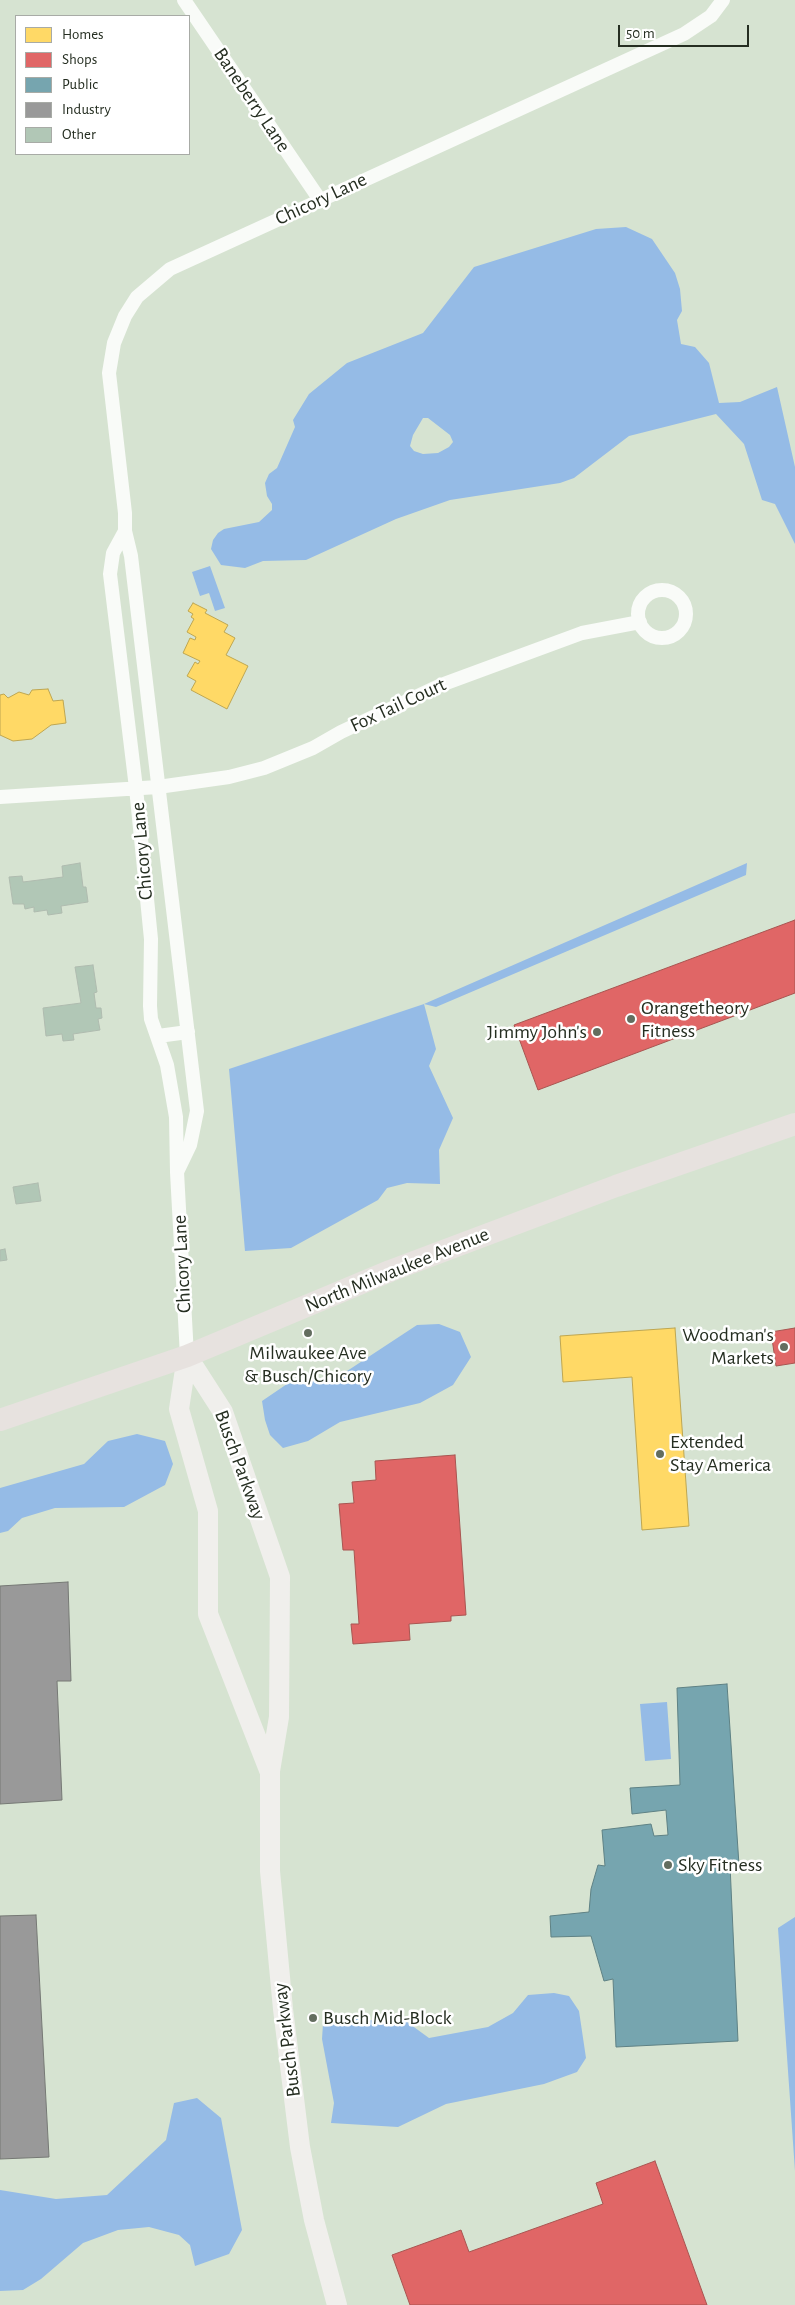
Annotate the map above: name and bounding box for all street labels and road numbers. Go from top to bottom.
street label: Baneberry Lane [208,43,296,157]
street label: Chicory Lane [271,167,371,231]
street label: Fox Tail Court [346,672,450,738]
street label: Chicory Lane [126,801,158,901]
street label: Chicory Lane [167,1214,197,1314]
street label: North Milwaukee Avenue [301,1222,493,1318]
street label: Busch Parkway [209,1407,271,1523]
street label: Busch Parkway [268,1981,306,2099]

